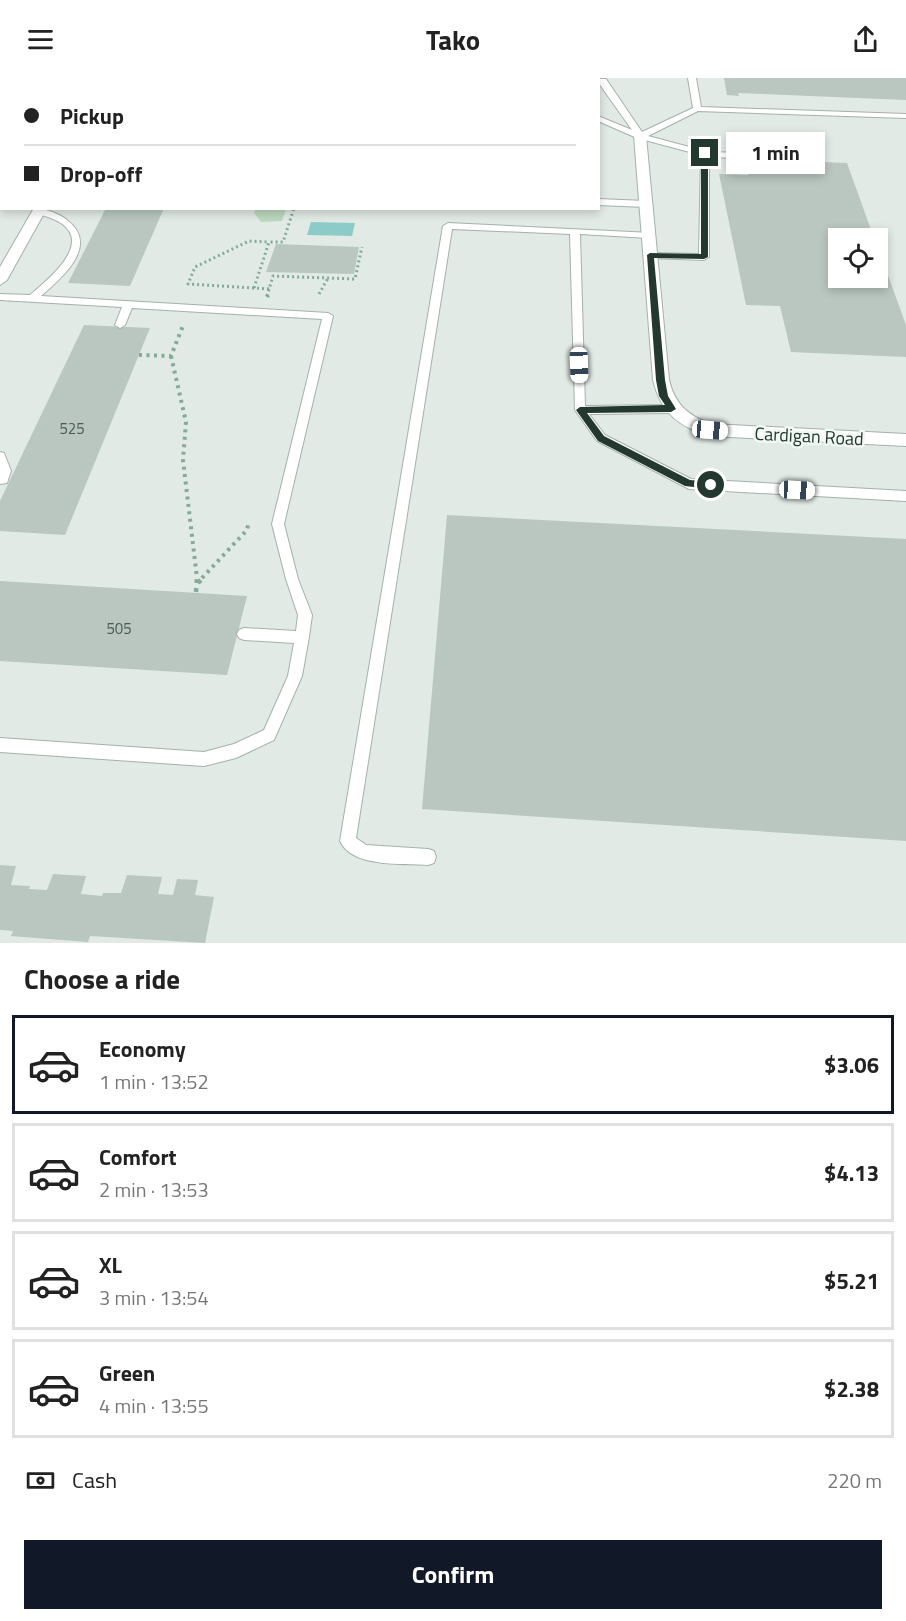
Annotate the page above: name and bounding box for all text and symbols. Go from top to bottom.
text: Tako [426,19,480,60]
icon: menu [24,23,57,56]
icon: share [849,23,882,56]
text: Pickup [60,99,124,133]
callout: 1 min [726,132,825,174]
text: 1 min [751,137,800,168]
route end [691,139,718,166]
text: Drop-off [60,157,142,191]
map controls [828,228,888,288]
button: locate [828,228,888,288]
car [569,347,589,383]
house number: 525 [59,417,85,440]
car [691,419,729,441]
street label: Cardigan Road [754,420,864,452]
route start [697,471,724,498]
car [779,480,815,500]
house number: 505 [106,617,132,640]
text: Choose a ride [24,958,180,999]
text: Economy [99,1032,186,1066]
icon: car [27,1038,81,1092]
text: $3.06 [824,1048,879,1082]
text: 1 min · 13:52 [99,1066,209,1097]
text: Comfort [99,1140,177,1174]
icon: car [27,1146,81,1200]
text: $4.13 [824,1156,879,1190]
text: 2 min · 13:53 [99,1174,209,1205]
text: XL [99,1248,122,1282]
icon: car [27,1254,81,1308]
text: $5.21 [824,1264,879,1298]
text: 3 min · 13:54 [99,1282,209,1313]
text: Green [99,1356,155,1390]
icon: car [27,1362,81,1416]
text: $2.38 [824,1372,879,1406]
text: 4 min · 13:55 [99,1390,209,1421]
text: Cash [72,1463,117,1497]
icon: cash [24,1464,57,1497]
text: 220 m [827,1465,882,1496]
button: Confirm [24,1540,882,1609]

